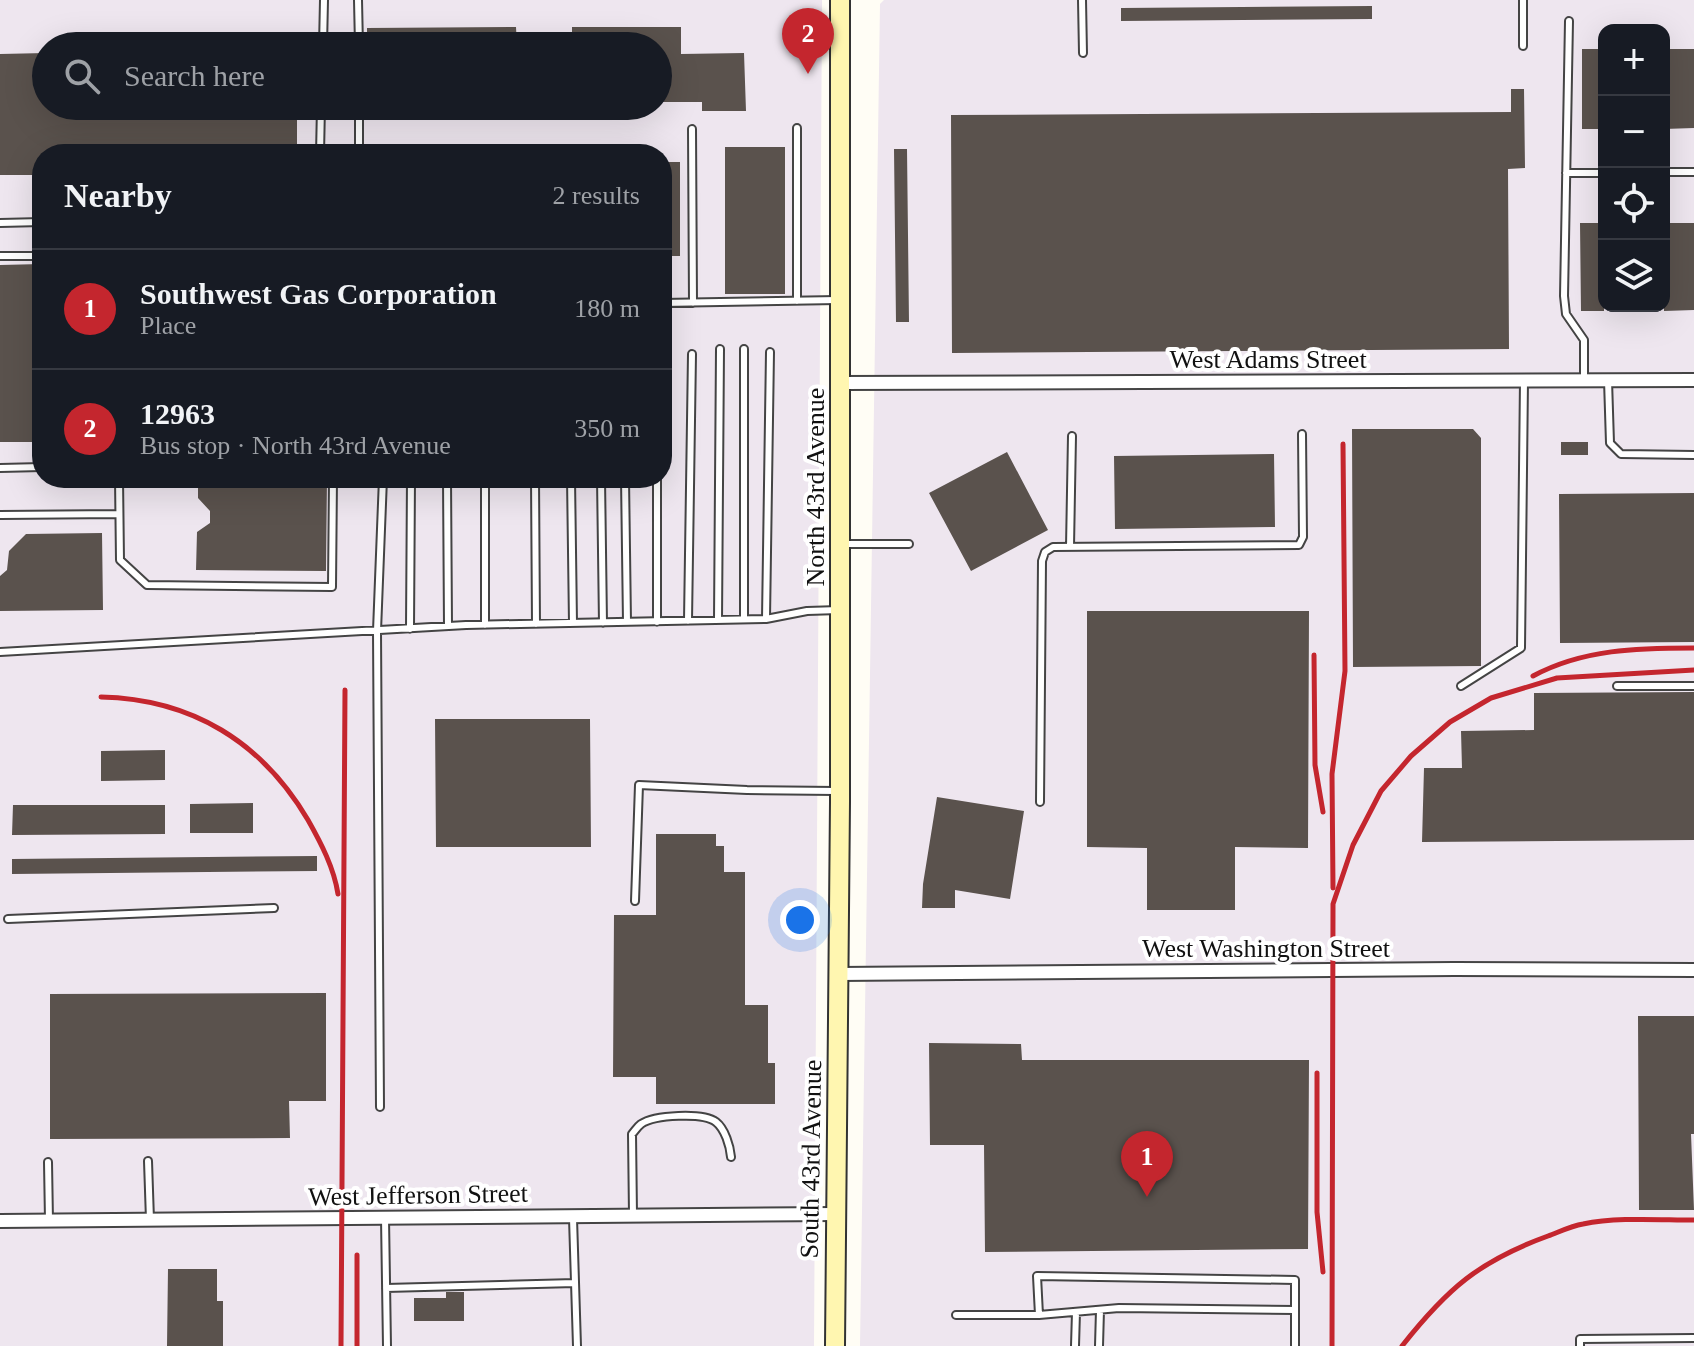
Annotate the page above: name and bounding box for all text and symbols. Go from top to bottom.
pin: 2 [782,8,834,74]
map controls [1598,24,1670,312]
button: + [1598,24,1670,96]
search box [32,32,672,120]
icon: search [60,54,104,98]
text: Search here [124,59,265,92]
button: − [1598,96,1670,168]
button: locate [1598,168,1670,240]
text: Nearby [64,177,172,214]
text: 2 results [553,181,640,210]
button: layers [1598,240,1670,312]
text: Southwest Gas Corporation [140,277,497,310]
text: 1 [84,294,97,323]
text: 180 m [574,294,640,323]
text: Place [140,311,196,340]
street label: West Adams Street [1169,345,1367,374]
street label: North 43rd Avenue [801,388,830,586]
text: 12963 [140,397,215,430]
text: 2 [84,414,97,443]
text: 350 m [574,414,640,443]
text: Bus stop · North 43rd Avenue [140,431,451,460]
your location [780,900,820,940]
street label: West Washington Street [1142,934,1391,963]
street label: South 43rd Avenue [795,1059,827,1259]
pin: 1 [1121,1131,1173,1197]
street label: West Jefferson Street [308,1179,529,1211]

